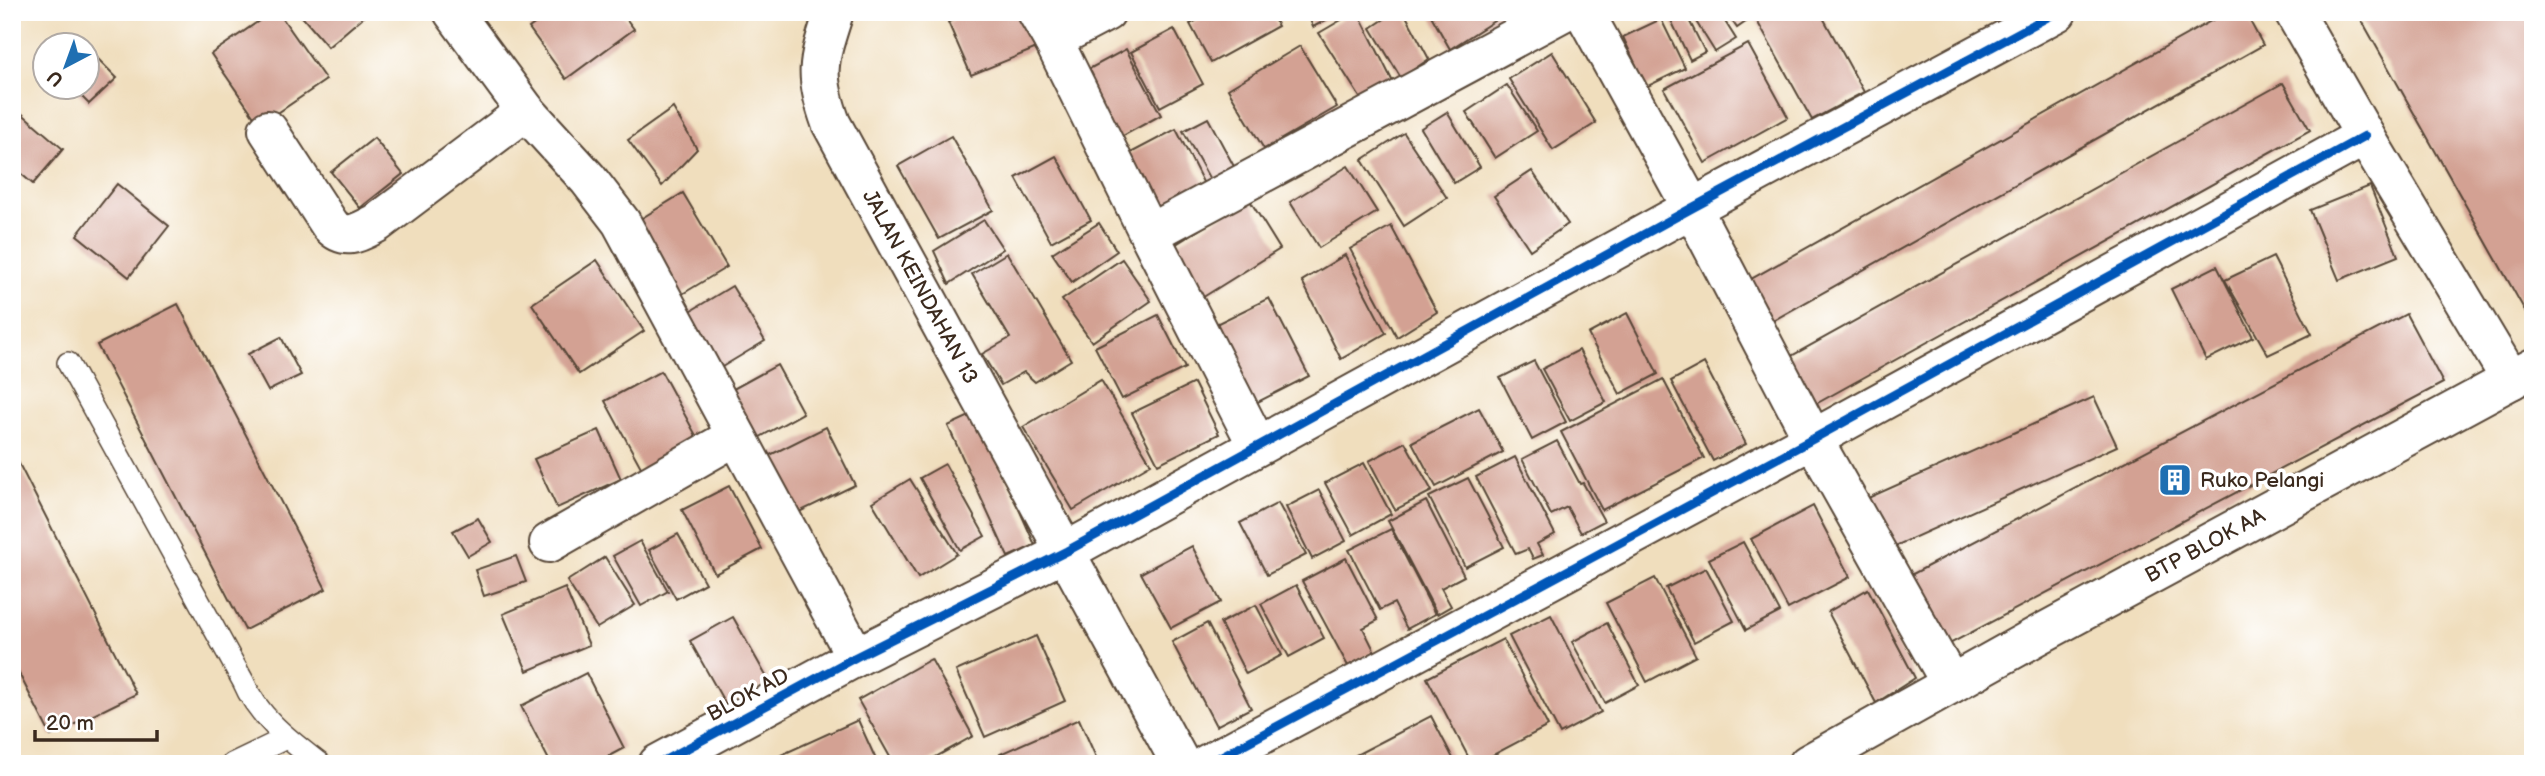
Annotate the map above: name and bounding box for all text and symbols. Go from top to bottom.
north arrow [32,32,102,102]
text: U [43,65,68,91]
street label: JALAN KEINDAHAN 13 [857,185,983,388]
building icon: Ruko Pelangi [2156,461,2194,499]
place label: Ruko Pelangi [2200,468,2324,493]
street label: BTP BLOK AA [2140,503,2269,588]
street label: BLOK AD [703,663,793,727]
scale bar [35,699,158,743]
text: 20 m [46,711,94,736]

